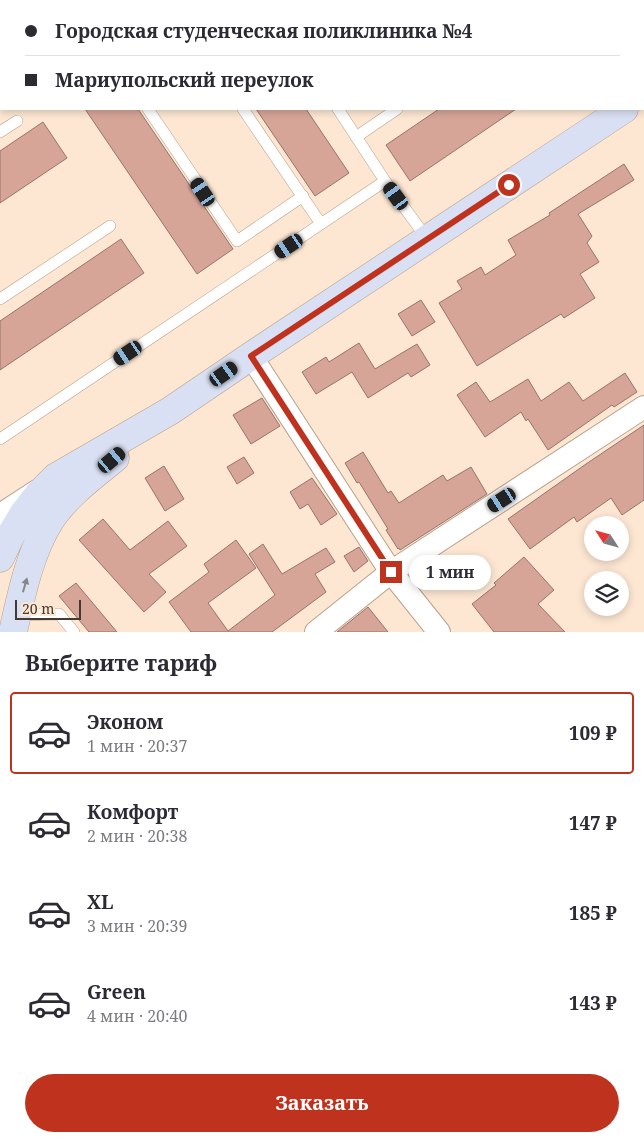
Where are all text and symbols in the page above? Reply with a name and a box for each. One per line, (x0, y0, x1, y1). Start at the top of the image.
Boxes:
text: Городская студенческая поликлиника №4 (55, 18, 473, 44)
text: Мариупольский переулок (55, 67, 314, 93)
route start (498, 174, 520, 196)
car (188, 175, 217, 209)
car (381, 179, 410, 213)
car (272, 231, 305, 261)
car (111, 338, 144, 368)
car (207, 359, 240, 389)
car (95, 445, 128, 475)
car (485, 486, 518, 514)
north arrow (584, 516, 629, 561)
map controls (584, 516, 629, 616)
callout: 1 мин (408, 554, 491, 590)
route end (380, 561, 402, 583)
text: 1 мин (426, 561, 474, 583)
button: layers (584, 571, 629, 616)
one-way arrow (22, 577, 30, 592)
scale bar (15, 597, 81, 620)
text: 20 m (22, 599, 55, 618)
text: Выберите тариф (25, 647, 217, 677)
text: Эконом (87, 709, 163, 735)
icon: car (27, 711, 72, 756)
text: 109 ₽ (569, 720, 617, 746)
text: 1 мин · 20:37 (87, 735, 188, 757)
text: Комфорт (87, 799, 178, 825)
icon: car (27, 801, 72, 846)
text: 147 ₽ (569, 810, 617, 836)
text: 2 мин · 20:38 (87, 825, 188, 847)
text: XL (87, 889, 113, 915)
icon: car (27, 891, 72, 936)
text: 185 ₽ (569, 900, 617, 926)
text: 3 мин · 20:39 (87, 915, 188, 937)
text: Green (87, 979, 146, 1005)
icon: car (27, 981, 72, 1026)
text: 143 ₽ (569, 990, 617, 1016)
text: 4 мин · 20:40 (87, 1005, 188, 1027)
button: Заказать (25, 1074, 619, 1132)

